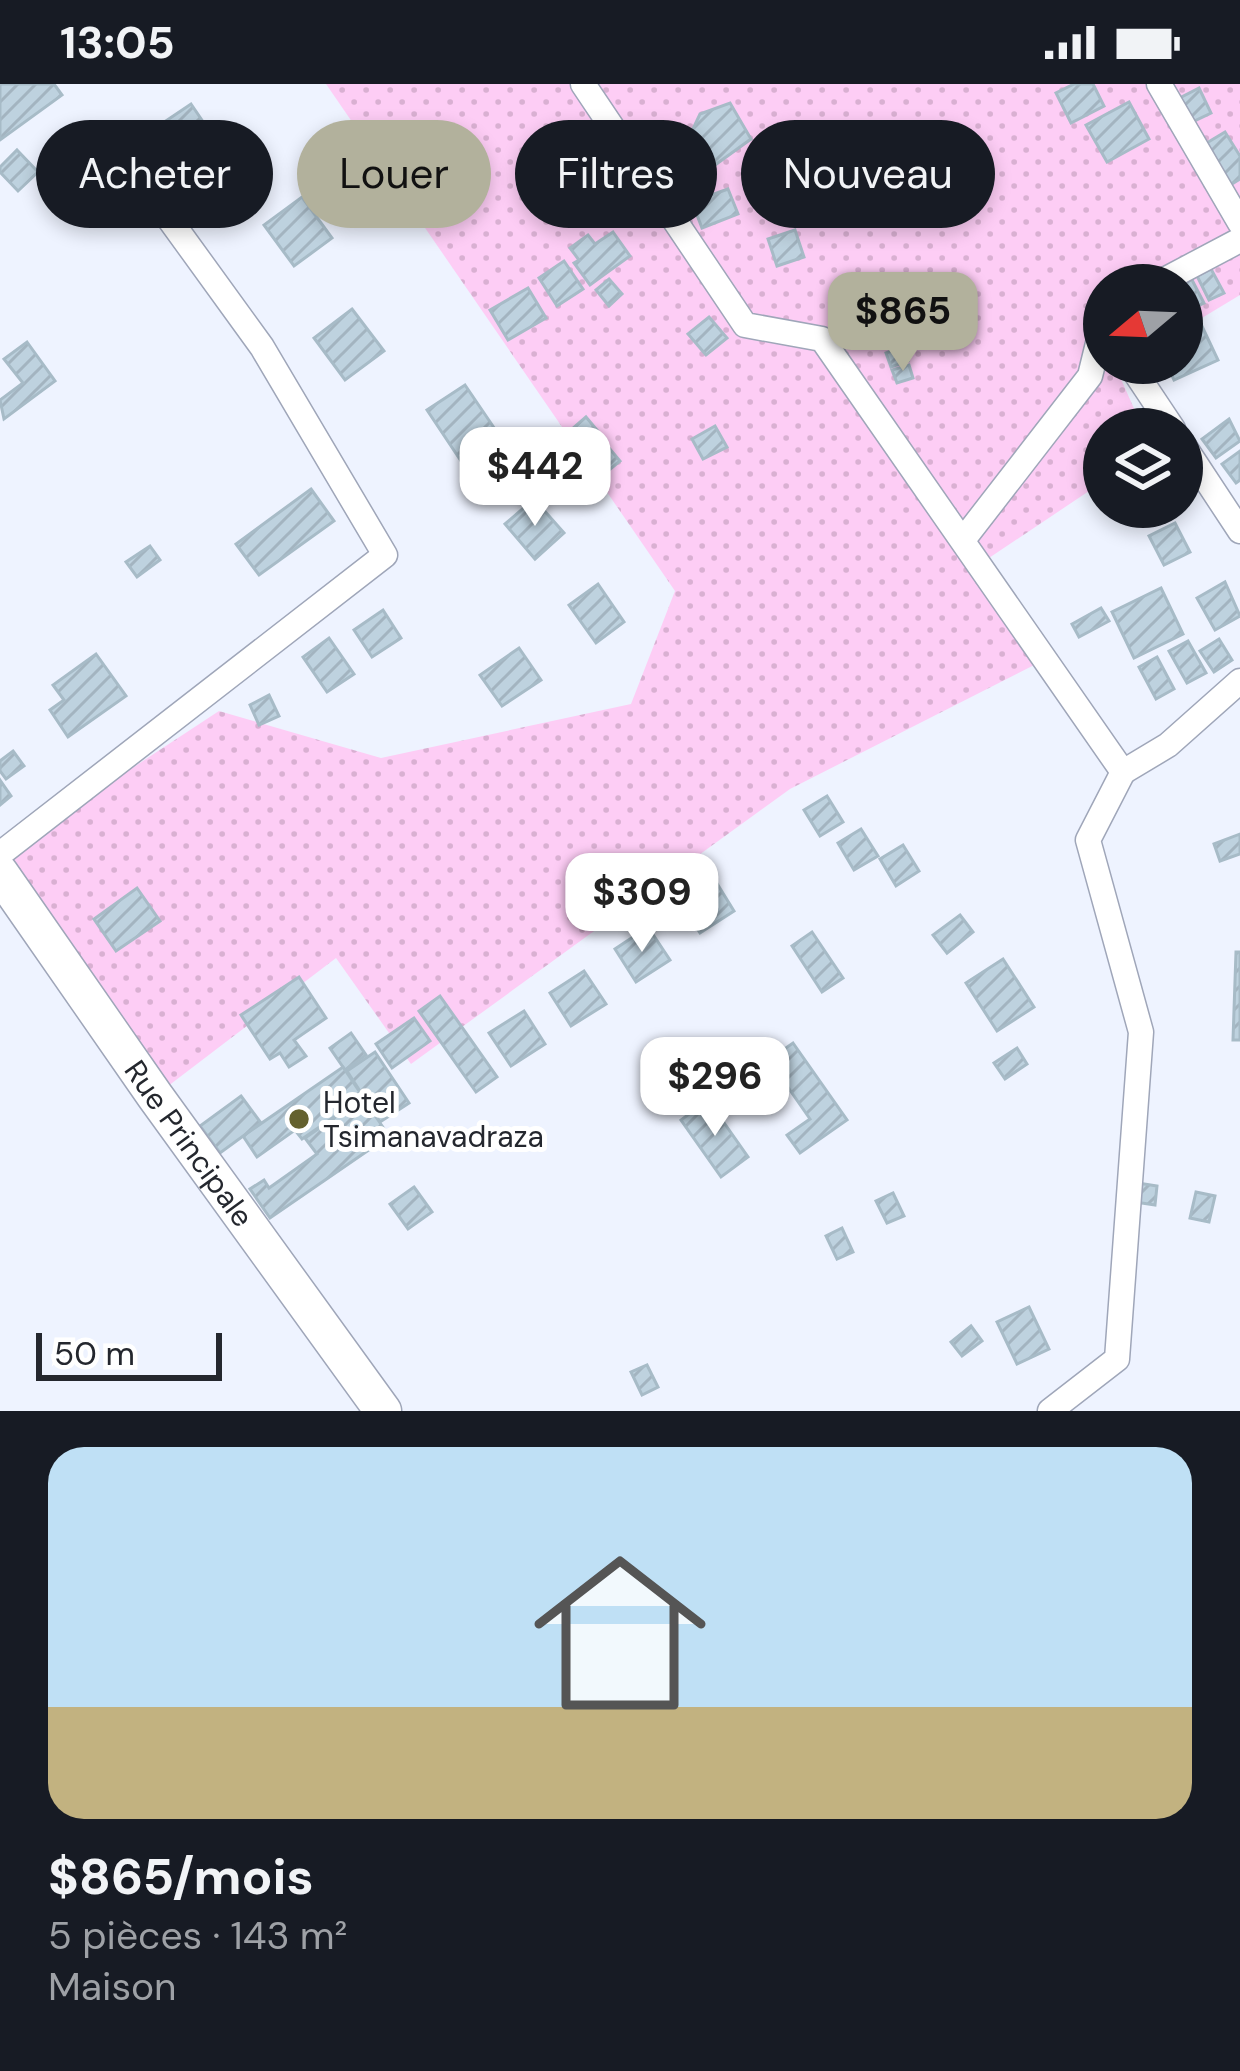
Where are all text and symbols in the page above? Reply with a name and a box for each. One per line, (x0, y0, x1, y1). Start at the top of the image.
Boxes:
text: 13:05 (60, 13, 175, 72)
chip: Acheter (36, 120, 273, 228)
chip: Louer (297, 120, 491, 228)
chip: Filtres (515, 120, 717, 228)
chip: Nouveau (741, 120, 995, 228)
north arrow (1083, 264, 1203, 384)
map controls (1083, 264, 1203, 528)
pin: $865 (832, 272, 974, 374)
text: $865 (855, 285, 951, 336)
button: layers (1083, 408, 1203, 528)
pin: $442 (464, 427, 606, 529)
text: $442 (487, 440, 583, 491)
pin: $309 (571, 853, 713, 955)
text: $309 (592, 866, 692, 917)
pin: $296 (644, 1037, 786, 1139)
text: $296 (667, 1050, 763, 1101)
street label: Rue Principale (116, 1052, 263, 1234)
place label: Hotel Tsimanavadraza (323, 1083, 544, 1156)
marker: Hotel Tsimanavadraza (286, 1106, 312, 1132)
scale bar (36, 1327, 222, 1380)
text: 50 m (54, 1332, 135, 1375)
icon: home (512, 1525, 728, 1741)
text: $865/mois (48, 1843, 314, 1910)
text: 5 pièces · 143 m² (48, 1910, 347, 1961)
text: Maison (48, 1961, 176, 2012)

